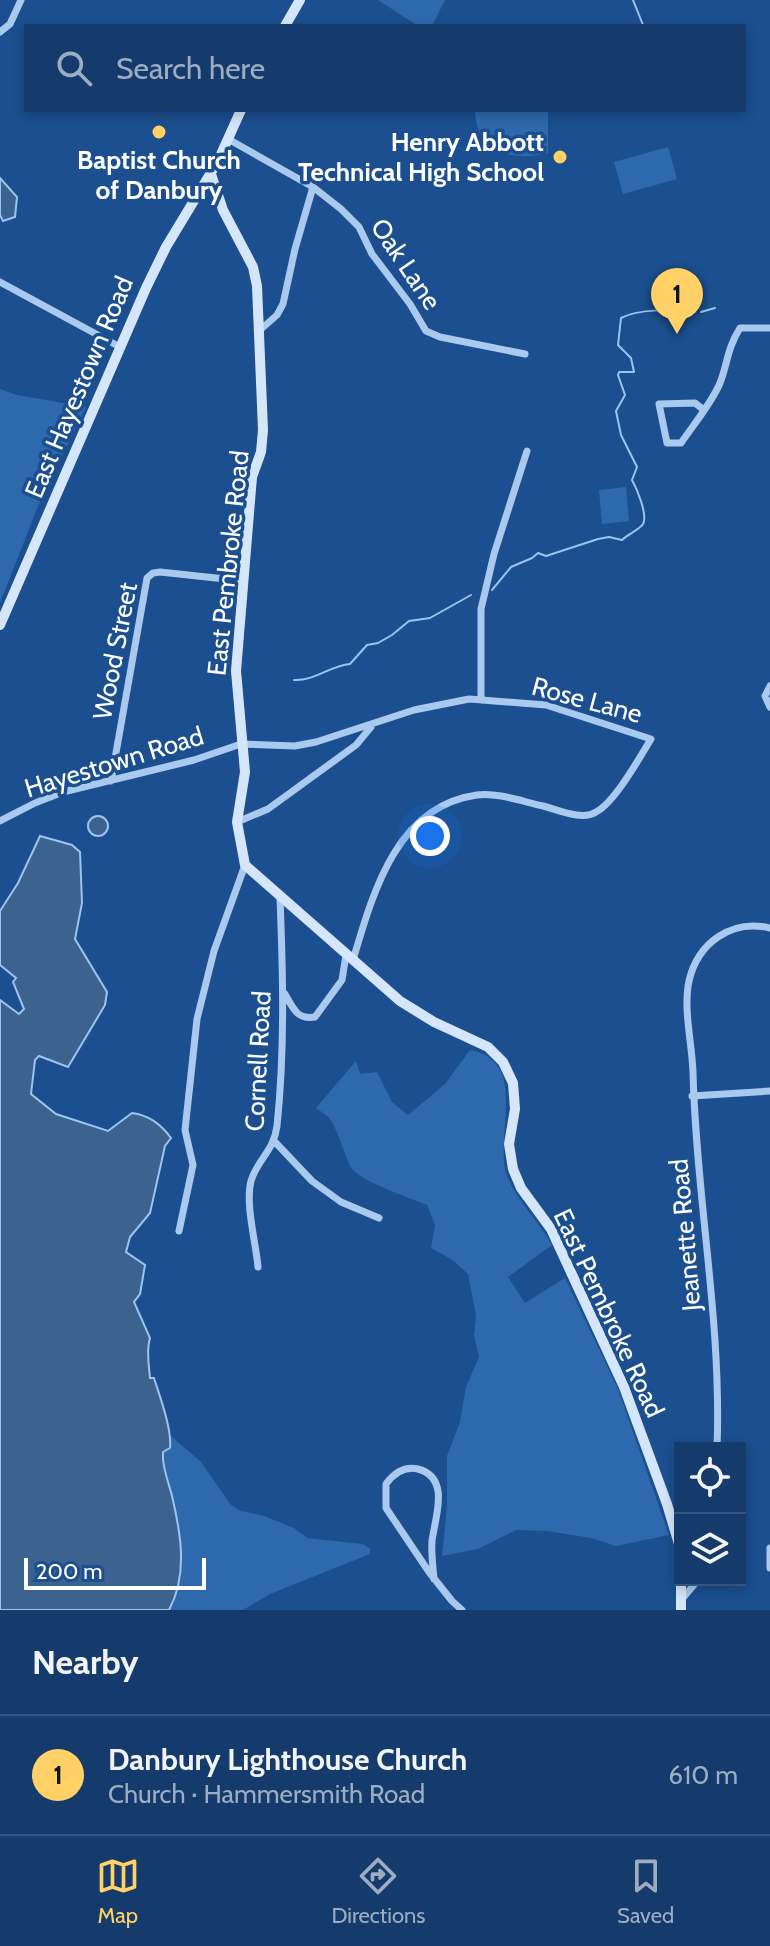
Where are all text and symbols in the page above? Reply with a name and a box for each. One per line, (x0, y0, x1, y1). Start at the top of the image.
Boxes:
search box (24, 24, 746, 112)
icon: search (52, 46, 96, 90)
text: Search here (116, 50, 265, 87)
marker: Baptist Church of Danbury (150, 123, 168, 141)
place label: Henry Abbott Technical High School (298, 126, 544, 188)
place label: Baptist Church of Danbury (77, 144, 241, 206)
marker: Henry Abbott Technical High School (551, 148, 569, 166)
street label: Oak Lane (364, 212, 448, 316)
pin: 1 (651, 268, 703, 334)
street label: East Hayestown Road (18, 271, 140, 503)
street label: East Pembroke Road (200, 449, 256, 677)
street label: Wood Street (86, 579, 144, 722)
street label: Rose Lane (528, 670, 646, 730)
street label: Hayestown Road (21, 720, 207, 804)
your location (410, 816, 450, 856)
street label: Cornell Road (238, 990, 278, 1132)
street label: Jeanette Road (662, 1157, 708, 1314)
street label: East Pembroke Road (547, 1204, 671, 1422)
map controls (674, 1442, 746, 1586)
button: locate (674, 1442, 746, 1514)
button: layers (674, 1514, 746, 1586)
scale bar (24, 1554, 206, 1590)
text: 200 m (36, 1558, 102, 1585)
text: Nearby (32, 1641, 139, 1683)
text: Danbury Lighthouse Church (108, 1741, 467, 1778)
text: 1 (53, 1759, 63, 1791)
text: 610 m (668, 1759, 738, 1791)
text: Church · Hammersmith Road (108, 1778, 425, 1810)
tab: Map (96, 1854, 140, 1929)
tab: Directions (331, 1854, 425, 1929)
tab: Saved (617, 1854, 674, 1929)

